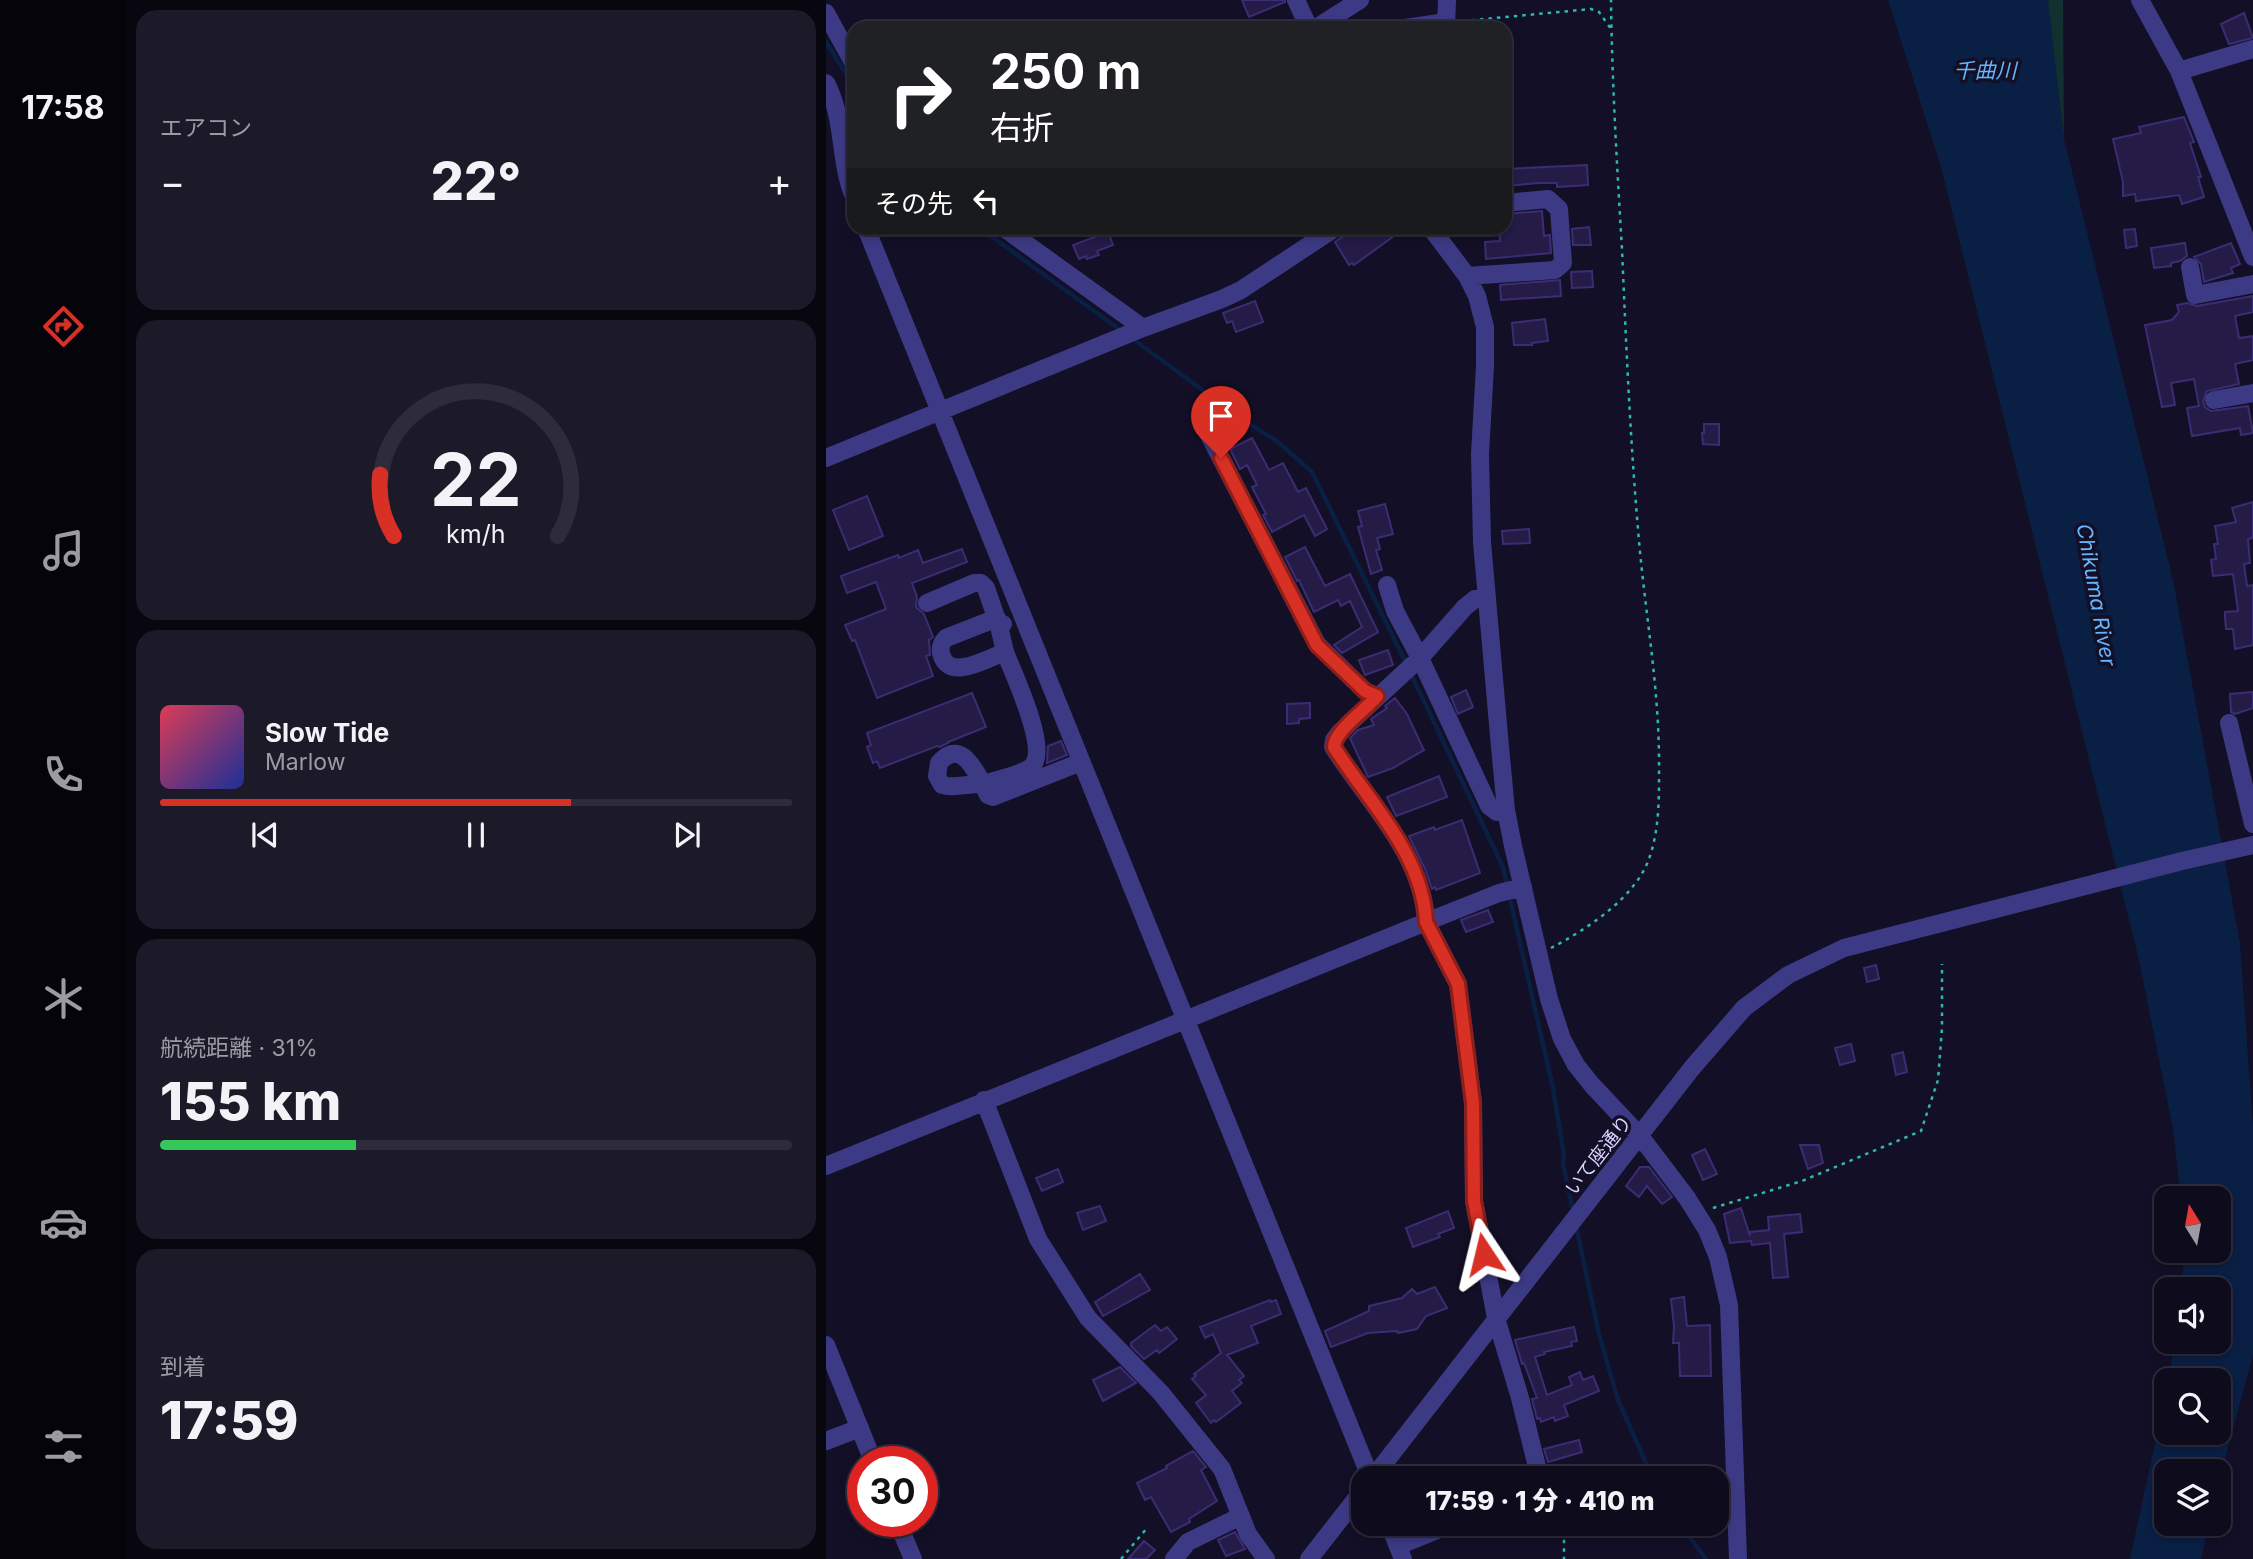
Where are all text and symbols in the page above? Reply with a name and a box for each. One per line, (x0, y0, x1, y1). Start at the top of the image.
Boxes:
text: 250 m (990, 42, 1142, 101)
icon: right (875, 49, 966, 140)
water label: 千曲川 (1954, 58, 2018, 83)
text: 17:58 (21, 88, 105, 127)
text: 右折 (990, 108, 1054, 147)
text: エアコン (160, 114, 252, 142)
text: 22° (431, 150, 521, 213)
text: − (160, 159, 185, 205)
text: + (767, 159, 792, 205)
icon: left (967, 182, 1005, 220)
text: その先 (875, 188, 953, 219)
icon: directions (39, 302, 88, 351)
pin (1191, 386, 1251, 458)
icon: arrive (1202, 397, 1240, 435)
text: 22 (430, 435, 522, 524)
text: km/h (446, 518, 506, 548)
water label: Chikuma River (2072, 522, 2121, 669)
icon: music (39, 526, 88, 575)
text: Slow Tide (265, 717, 389, 748)
text: Marlow (265, 748, 345, 776)
icon: phone (39, 750, 88, 799)
icon: previous (246, 816, 284, 854)
icon: pause (457, 816, 495, 854)
icon: next (668, 816, 706, 854)
icon: climate (39, 974, 88, 1023)
text: 航続距離 · 31% (160, 1034, 318, 1062)
text: 155 km (160, 1070, 341, 1133)
street label: いて座通り (1560, 1111, 1637, 1200)
north arrow (2154, 1186, 2231, 1264)
map controls (2154, 1186, 2231, 1536)
icon: car (39, 1198, 88, 1247)
position arrow (1447, 1217, 1521, 1291)
button: sound (2154, 1277, 2231, 1354)
text: 到着 (160, 1353, 206, 1381)
button: search (2154, 1368, 2231, 1445)
text: 17:59 (160, 1389, 298, 1452)
icon: filters (39, 1422, 88, 1471)
speed limit sign: 30 (847, 1446, 938, 1537)
button: layers (2154, 1459, 2231, 1536)
text: 17:59 · 1 分 · 410 m (1425, 1485, 1655, 1516)

